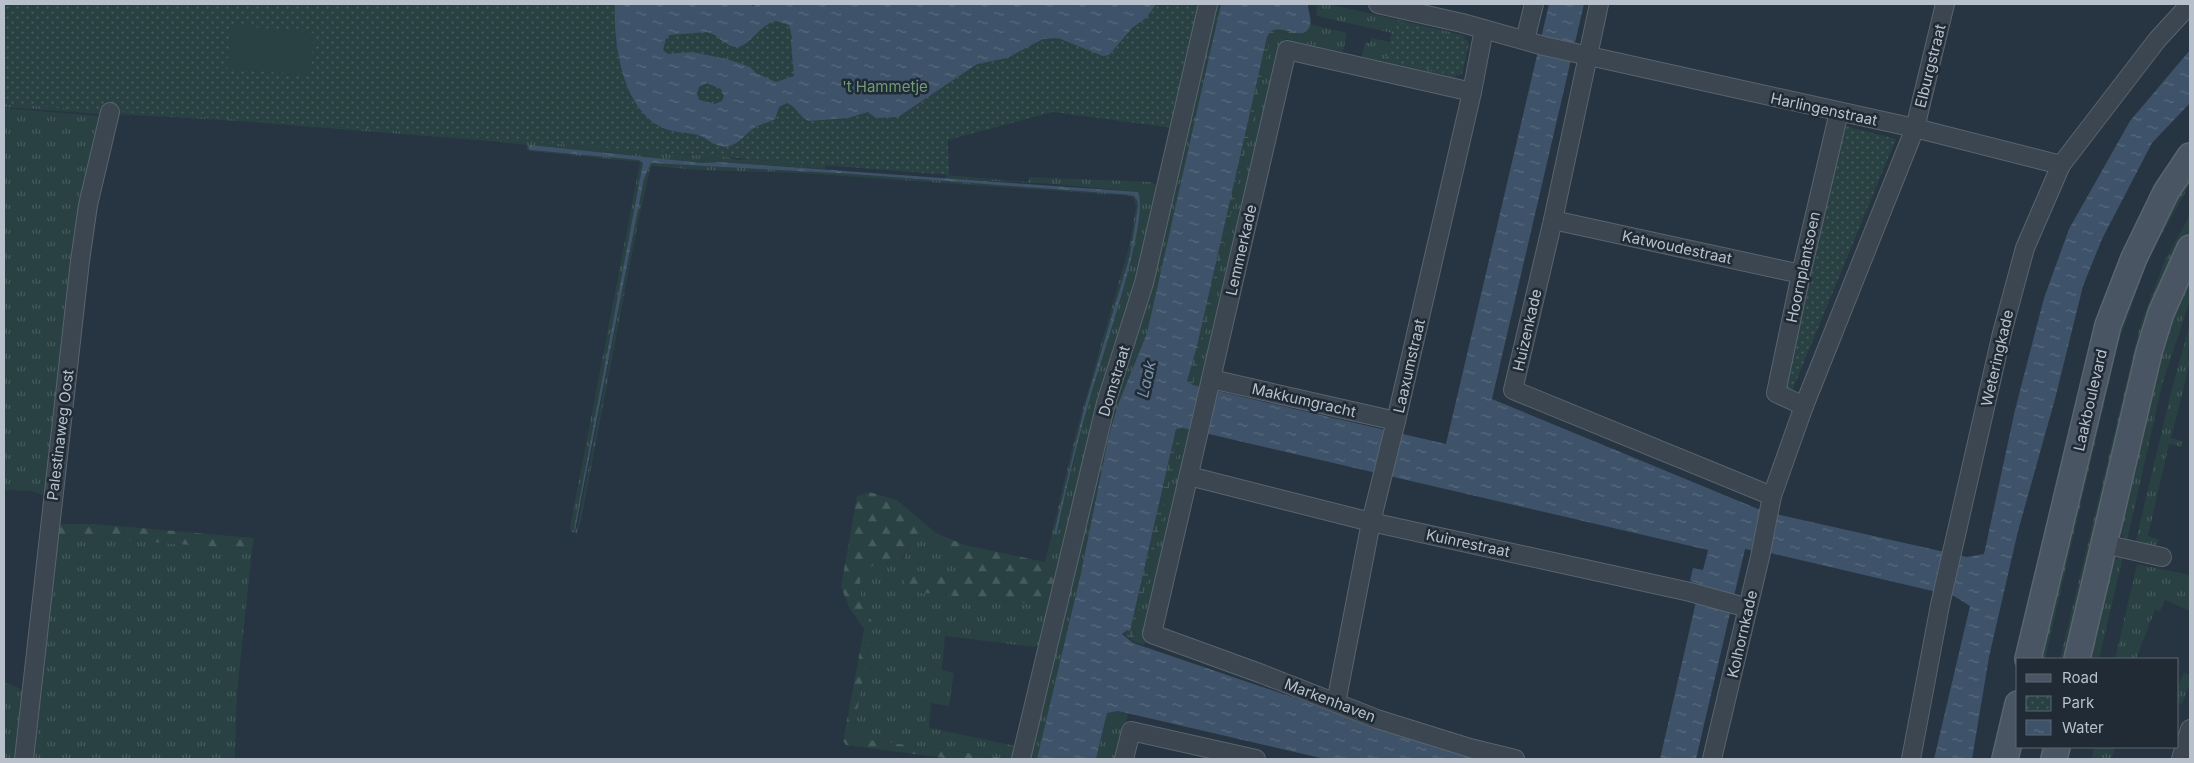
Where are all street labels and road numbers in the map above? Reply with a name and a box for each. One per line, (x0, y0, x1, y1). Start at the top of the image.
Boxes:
street label: Elburgstraat (1910, 22, 1950, 110)
street label: Harlingenstraat (1769, 88, 1879, 130)
street label: Lemmerkade (1221, 203, 1261, 297)
street label: Hoornplantsoen (1782, 210, 1824, 324)
street label: Katwoudestraat (1620, 226, 1734, 268)
street label: Huizenkade (1508, 287, 1546, 373)
street label: Weteringkade (1977, 308, 2017, 408)
street label: Laaxumstraat (1389, 317, 1429, 415)
street label: Domstraat (1094, 343, 1134, 419)
street label: Laakboulevard (2069, 347, 2111, 453)
street label: Palestinaweg Oost (43, 368, 77, 501)
street label: Makkumgracht (1250, 379, 1358, 421)
street label: Kuinrestraat (1424, 525, 1512, 561)
street label: Kolhornkade (1723, 588, 1761, 680)
street label: Markenhaven (1282, 674, 1378, 726)

